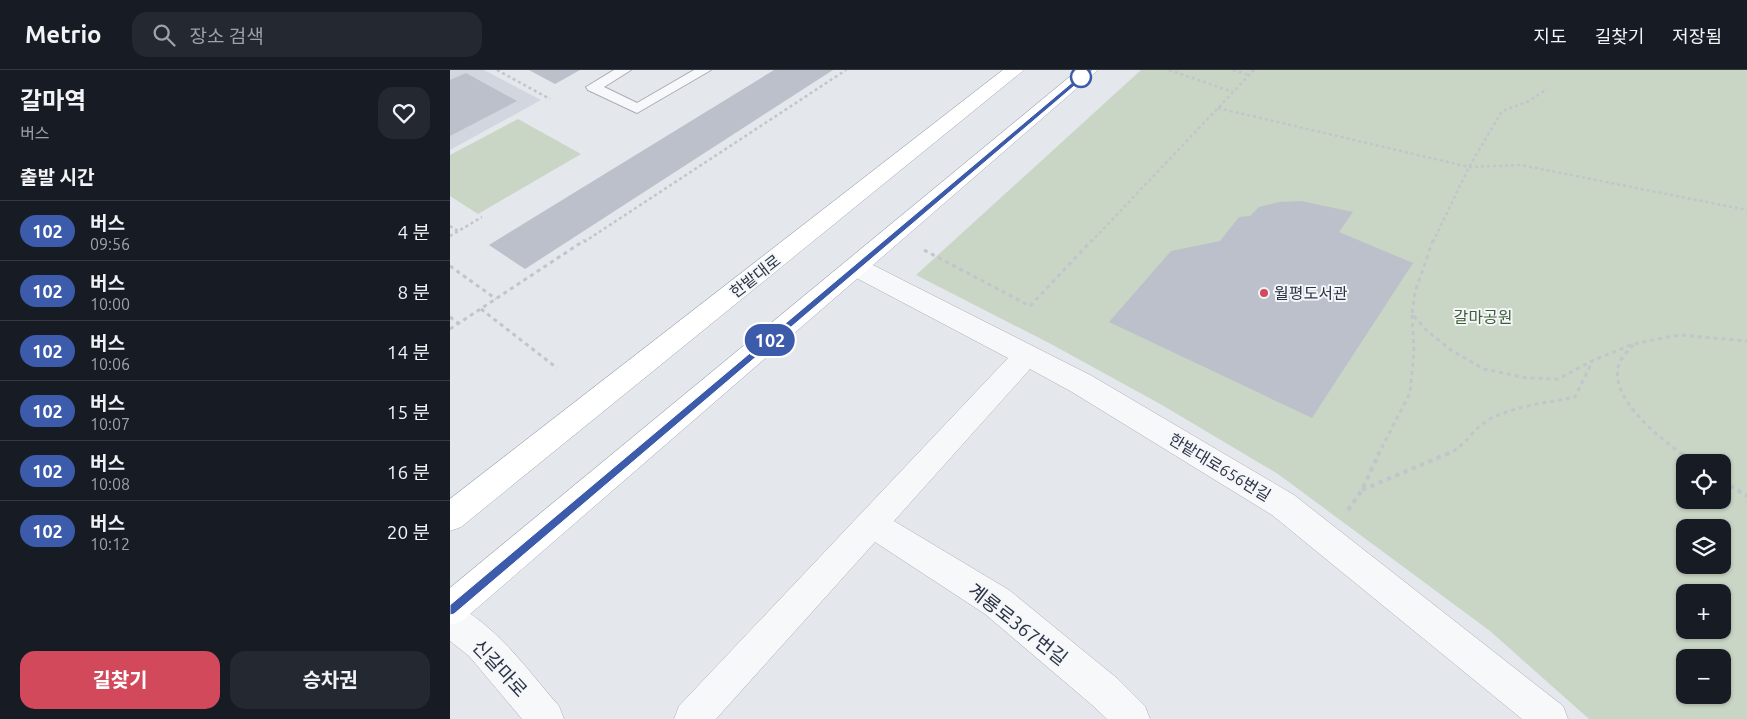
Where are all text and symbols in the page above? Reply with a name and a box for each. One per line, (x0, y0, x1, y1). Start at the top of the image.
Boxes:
search box (132, 12, 482, 57)
text: Metrio (25, 21, 102, 48)
icon: search (150, 21, 178, 49)
text: 장소 검색 (190, 25, 264, 47)
text: 지도 (1534, 26, 1567, 46)
text: 길찾기 (1595, 26, 1644, 46)
text: 저장됨 (1672, 26, 1722, 46)
unlabelled marker (1070, 66, 1092, 88)
text: 갈마역 (20, 87, 86, 114)
button: heart (378, 87, 430, 139)
text: 버스 (20, 124, 49, 142)
text: 출발 시간 (20, 166, 94, 188)
text: 버스 (90, 212, 125, 234)
text: 102 (32, 221, 63, 241)
text: 4 분 (397, 221, 430, 243)
text: 09:56 (90, 235, 130, 253)
street label: 한밭대로 (726, 251, 784, 301)
text: 버스 (90, 272, 125, 294)
text: 102 (32, 281, 63, 301)
text: 8 분 (397, 281, 430, 303)
place label: 월평도서관 (1274, 284, 1348, 302)
marker: 월평도서관 (1258, 287, 1270, 299)
text: 10:00 (90, 295, 130, 313)
park label: 갈마공원 (1454, 308, 1512, 326)
line badge: 102 (741, 324, 799, 356)
text: 102 (755, 330, 785, 350)
text: 버스 (90, 332, 125, 354)
text: 102 (32, 341, 63, 361)
text: 14 분 (387, 341, 430, 363)
text: 10:06 (90, 355, 130, 373)
text: 버스 (90, 392, 125, 414)
text: 102 (32, 401, 63, 421)
text: 15 분 (387, 401, 430, 423)
text: 10:07 (90, 415, 130, 433)
street label: 한밭대로656번길 (1166, 430, 1274, 504)
text: 버스 (90, 452, 125, 474)
map controls (1676, 454, 1731, 704)
button: locate (1676, 454, 1731, 509)
text: 102 (32, 461, 63, 481)
text: 16 분 (387, 461, 430, 483)
text: 10:08 (90, 475, 130, 493)
text: 버스 (90, 512, 125, 534)
button: layers (1676, 519, 1731, 574)
text: 102 (32, 521, 63, 541)
text: 20 분 (387, 521, 430, 543)
text: 10:12 (90, 535, 130, 553)
street label: 계룡로367번길 (964, 579, 1072, 669)
button: + (1676, 584, 1731, 639)
street label: 신갈마로 (468, 635, 532, 701)
button: − (1676, 649, 1731, 704)
button: 길찾기 (20, 651, 220, 709)
button: 승차권 (230, 651, 430, 709)

